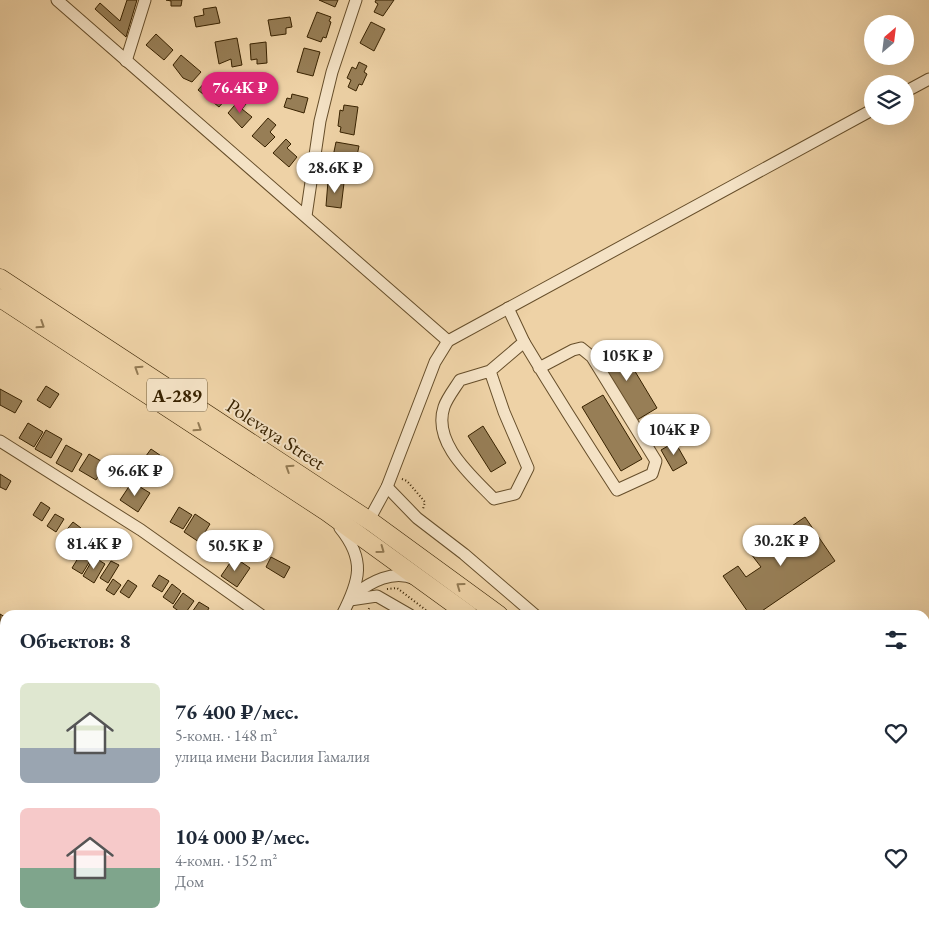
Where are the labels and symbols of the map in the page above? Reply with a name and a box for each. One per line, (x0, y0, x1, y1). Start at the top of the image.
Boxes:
north arrow (864, 15, 914, 65)
pin: 76.4K ₽ (194, 72, 286, 114)
pin: 28.6K ₽ (289, 152, 381, 194)
one-way arrow (35, 319, 44, 328)
pin: 105K ₽ (586, 340, 668, 382)
one-way arrow (134, 366, 144, 375)
road number: А-289 (147, 378, 207, 412)
street label: Polevaya Street (222, 392, 331, 476)
pin: 104K ₽ (633, 414, 715, 456)
one-way arrow (193, 422, 202, 431)
pin: 96.6K ₽ (89, 454, 181, 497)
one-way arrow (285, 464, 294, 474)
pin: 30.2K ₽ (735, 524, 827, 567)
pin: 81.4K ₽ (48, 528, 140, 570)
pin: 50.5K ₽ (189, 530, 281, 572)
one-way arrow (375, 544, 385, 553)
one-way arrow (456, 583, 465, 592)

